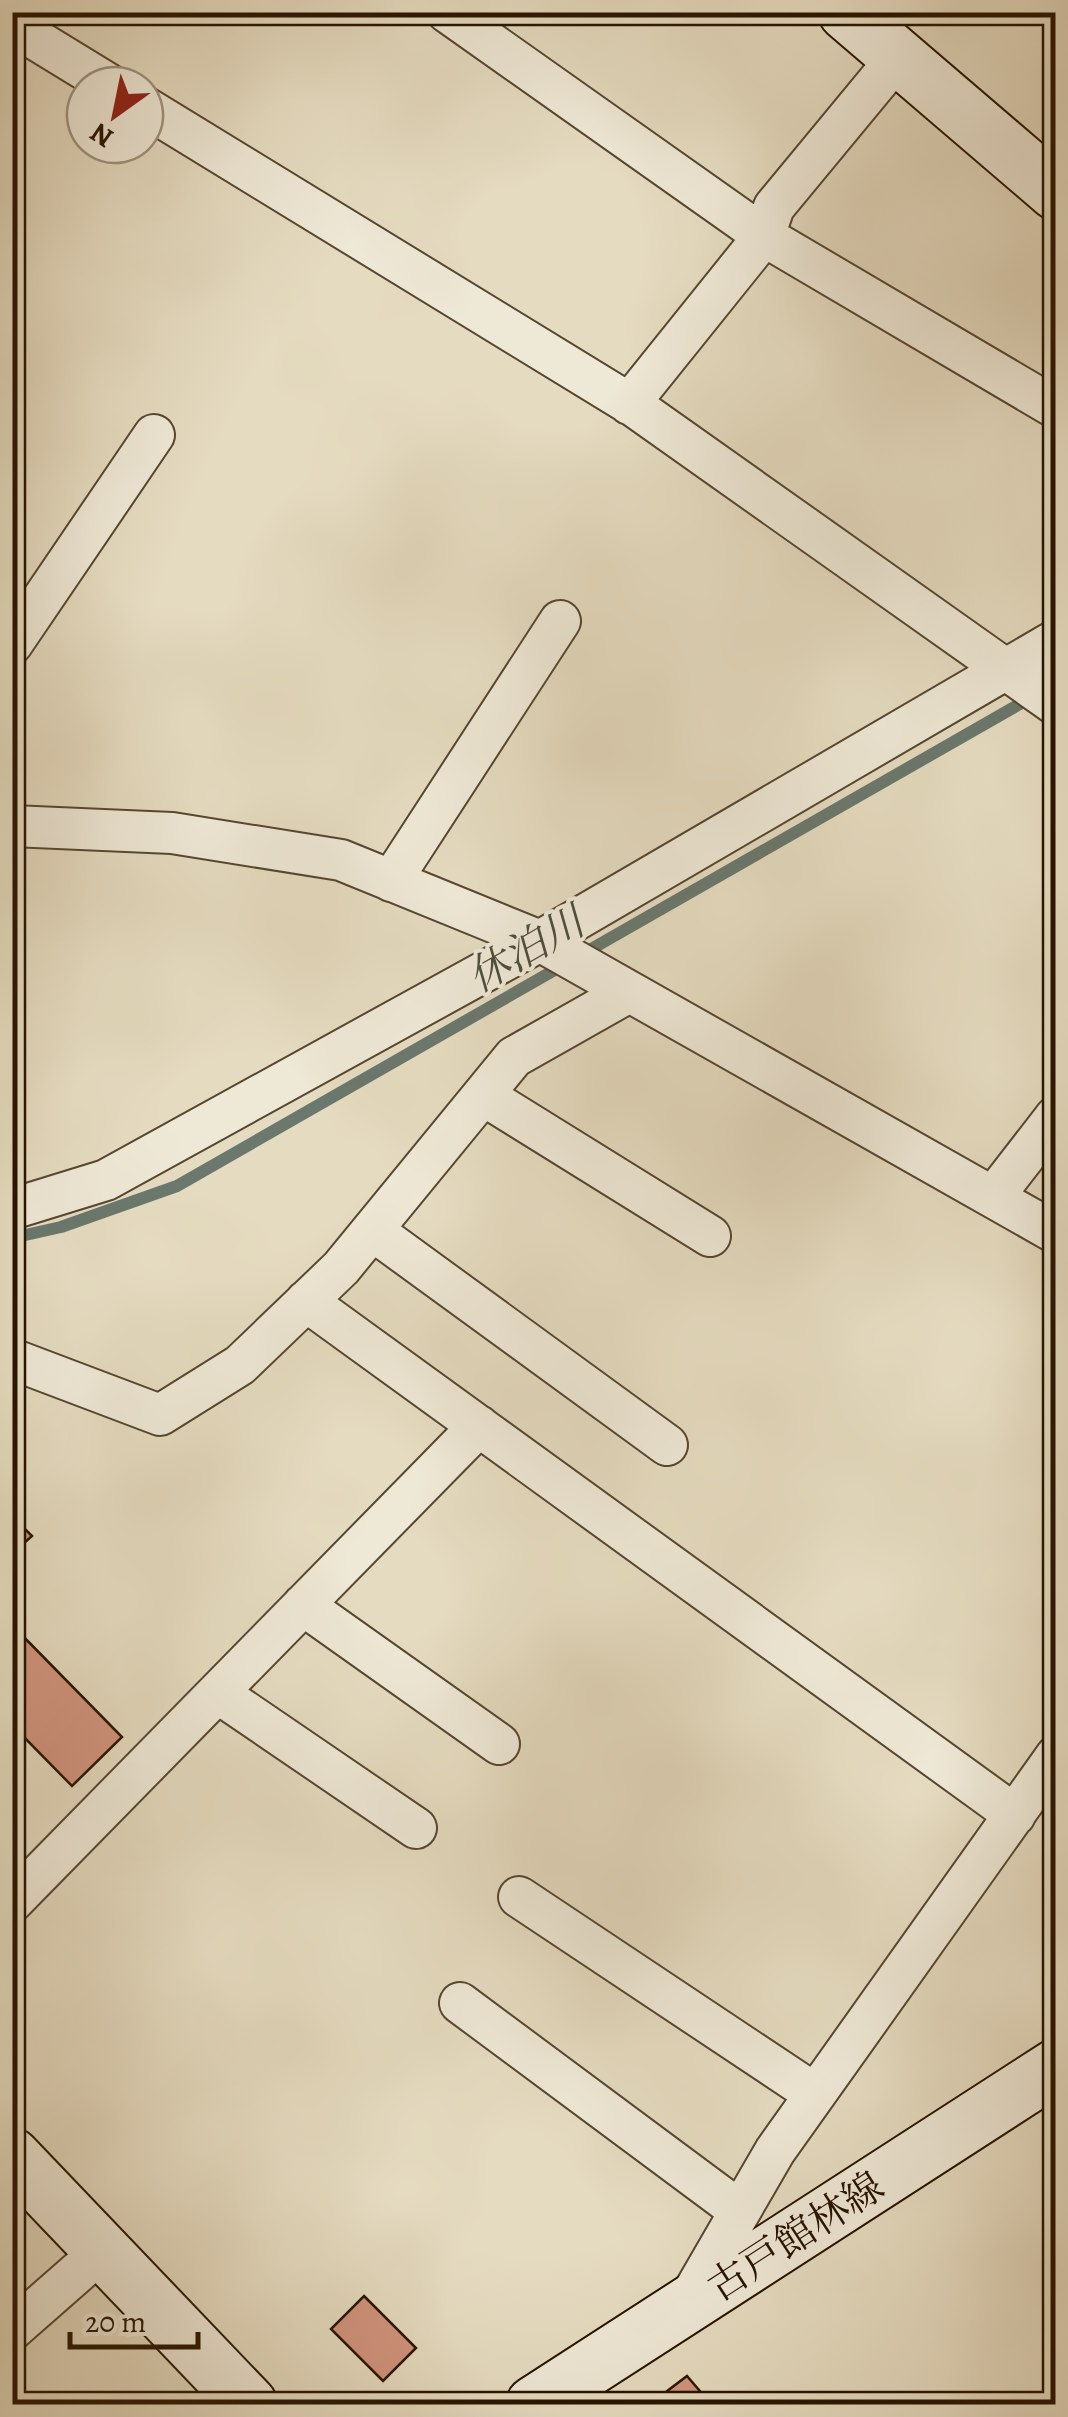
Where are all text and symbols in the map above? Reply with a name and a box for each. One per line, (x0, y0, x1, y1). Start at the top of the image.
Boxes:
north arrow (65, 65, 165, 165)
text: N (83, 114, 121, 157)
water label: 休泊川 (456, 891, 598, 1006)
street label: 古戸館林線 (696, 2159, 894, 2314)
scale bar (70, 2287, 198, 2349)
text: 20 m (85, 2302, 146, 2342)

